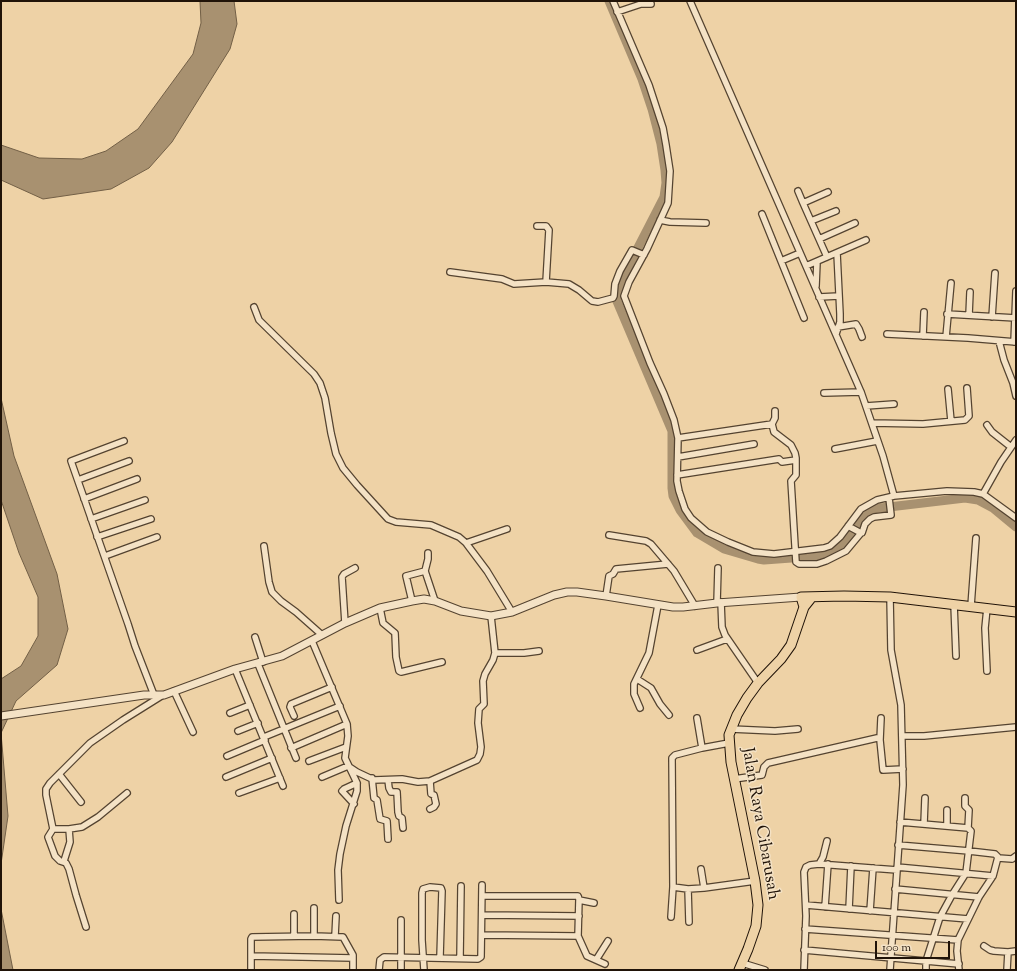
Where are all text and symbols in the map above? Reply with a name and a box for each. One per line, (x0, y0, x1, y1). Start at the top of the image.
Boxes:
street label: Jalan Raya Cibarusah (736, 746, 782, 902)
scale bar (877, 933, 952, 959)
text: 100 m (882, 939, 911, 957)

